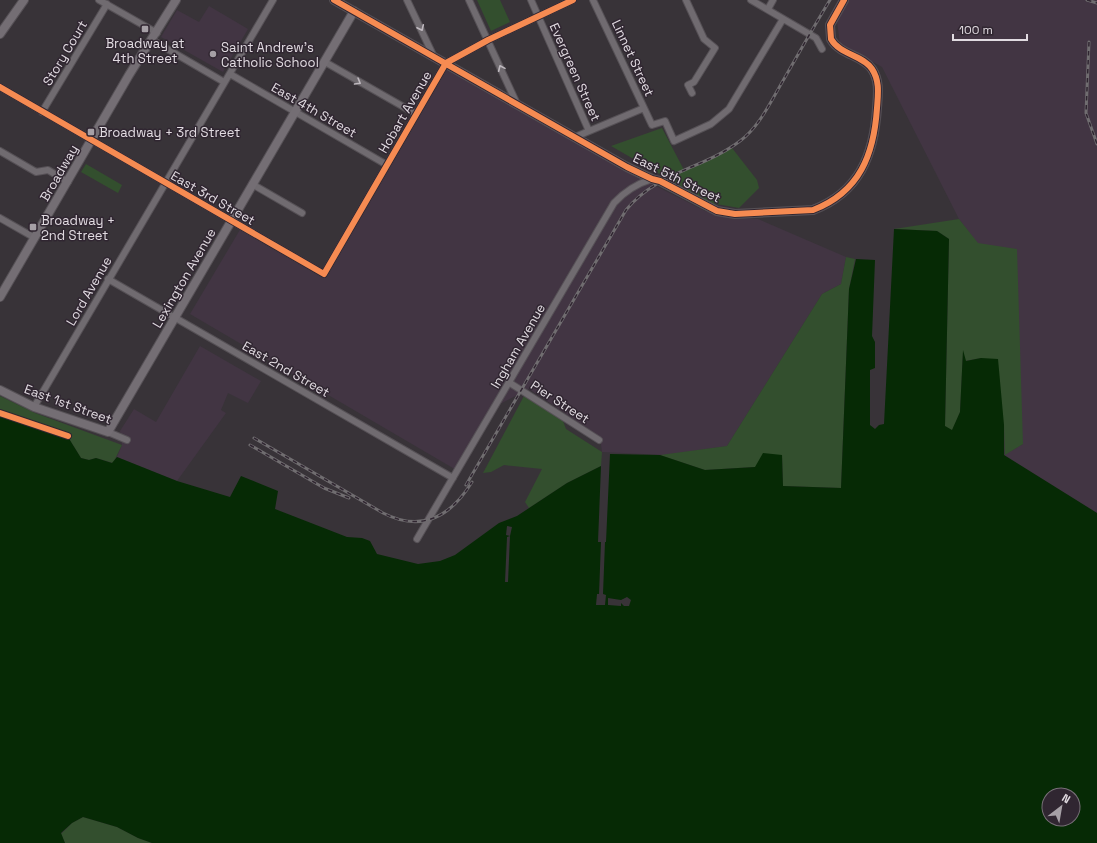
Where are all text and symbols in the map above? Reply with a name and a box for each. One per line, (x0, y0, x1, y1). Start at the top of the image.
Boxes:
scale bar (953, 16, 1027, 42)
street label: Story Court (39, 17, 91, 89)
street label: Linnet Street (608, 17, 658, 99)
street label: Evergreen Street (546, 20, 604, 124)
text: 100 m (959, 22, 993, 38)
marker: Broadway at 4th Street (140, 24, 150, 34)
one-way arrow (416, 24, 424, 32)
place label: Broadway at 4th Street (106, 35, 184, 67)
place label: Saint Andrew's Catholic School (221, 39, 319, 71)
marker: Saint Andrew's Catholic School (208, 49, 218, 59)
one-way arrow (497, 65, 505, 72)
street label: Hobart Avenue (375, 68, 435, 156)
one-way arrow (354, 77, 362, 84)
street label: East 4th Street (268, 79, 360, 141)
place label: Broadway + 3rd Street (99, 124, 240, 141)
marker: Broadway + 3rd Street (86, 127, 96, 137)
street label: Broadway (36, 142, 82, 204)
street label: East 5th Street (630, 149, 724, 207)
street label: East 3rd Street (168, 167, 258, 229)
place label: Broadway + 2nd Street (41, 212, 115, 244)
marker: Broadway + 2nd Street (28, 222, 38, 232)
street label: Lexington Avenue (149, 225, 219, 331)
street label: Lord Avenue (62, 253, 116, 329)
street label: Ingham Avenue (487, 301, 549, 391)
street label: East 2nd Street (239, 337, 333, 401)
street label: Pier Street (527, 377, 593, 427)
street label: East 1st Street (22, 380, 114, 428)
north arrow (1041, 787, 1081, 827)
text: N (1059, 791, 1073, 806)

